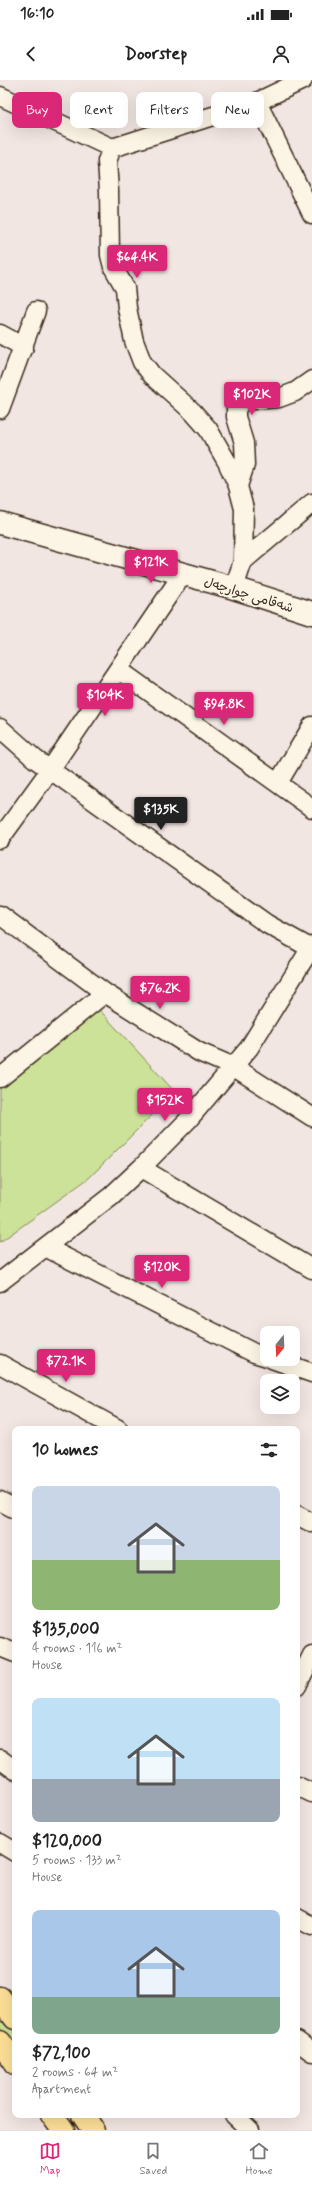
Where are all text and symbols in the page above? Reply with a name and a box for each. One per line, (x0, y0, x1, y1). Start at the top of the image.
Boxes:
text: 16:10 (20, 4, 54, 24)
text: Doorstep (125, 42, 187, 66)
icon: back (20, 43, 42, 65)
icon: person (270, 43, 292, 65)
chip: Buy (12, 92, 62, 128)
chip: Rent (70, 92, 128, 128)
chip: Filters (136, 92, 203, 128)
chip: New (211, 92, 264, 128)
pin: $64.4K (104, 245, 170, 279)
text: $64.4K (116, 249, 158, 266)
pin: $102K (224, 382, 280, 416)
text: $102K (233, 386, 271, 403)
pin: $121K (123, 550, 179, 584)
text: $121K (134, 554, 168, 571)
street label: شەقامی چوارچەل (202, 574, 295, 617)
pin: $104K (77, 683, 133, 717)
text: $104K (86, 687, 124, 704)
pin: $94.8K (191, 692, 257, 726)
text: $94.8K (203, 696, 245, 713)
pin: $135K (133, 797, 189, 831)
text: $135K (143, 801, 179, 818)
pin: $76.2K (127, 976, 193, 1010)
text: $76.2K (140, 980, 180, 997)
pin: $152K (137, 1088, 193, 1122)
text: $152K (146, 1092, 184, 1109)
pin: $120K (134, 1255, 190, 1289)
text: $120K (143, 1259, 181, 1276)
north arrow (260, 1326, 300, 1366)
map controls (260, 1326, 300, 1414)
pin: $72.1K (33, 1349, 99, 1383)
text: $72.1K (46, 1353, 86, 1370)
button: layers (260, 1374, 300, 1414)
text: 10 homes (32, 1439, 98, 1461)
icon: filters (258, 1439, 280, 1461)
icon: home (120, 1512, 192, 1584)
text: $135,000 (32, 1618, 99, 1640)
text: 4 rooms · 116 m² (32, 1640, 122, 1657)
text: House (32, 1657, 63, 1674)
icon: home (120, 1724, 192, 1796)
text: $120,000 (32, 1830, 102, 1852)
text: 5 rooms · 133 m² (32, 1852, 122, 1869)
text: House (32, 1869, 63, 1886)
icon: home (120, 1936, 192, 2008)
text: $72,100 (32, 2042, 91, 2064)
text: 2 rooms · 64 m² (32, 2064, 118, 2081)
text: Apartment (32, 2081, 91, 2098)
tab: Map (39, 2140, 61, 2178)
tab: Saved (139, 2140, 167, 2178)
tab: Home (246, 2140, 273, 2178)

